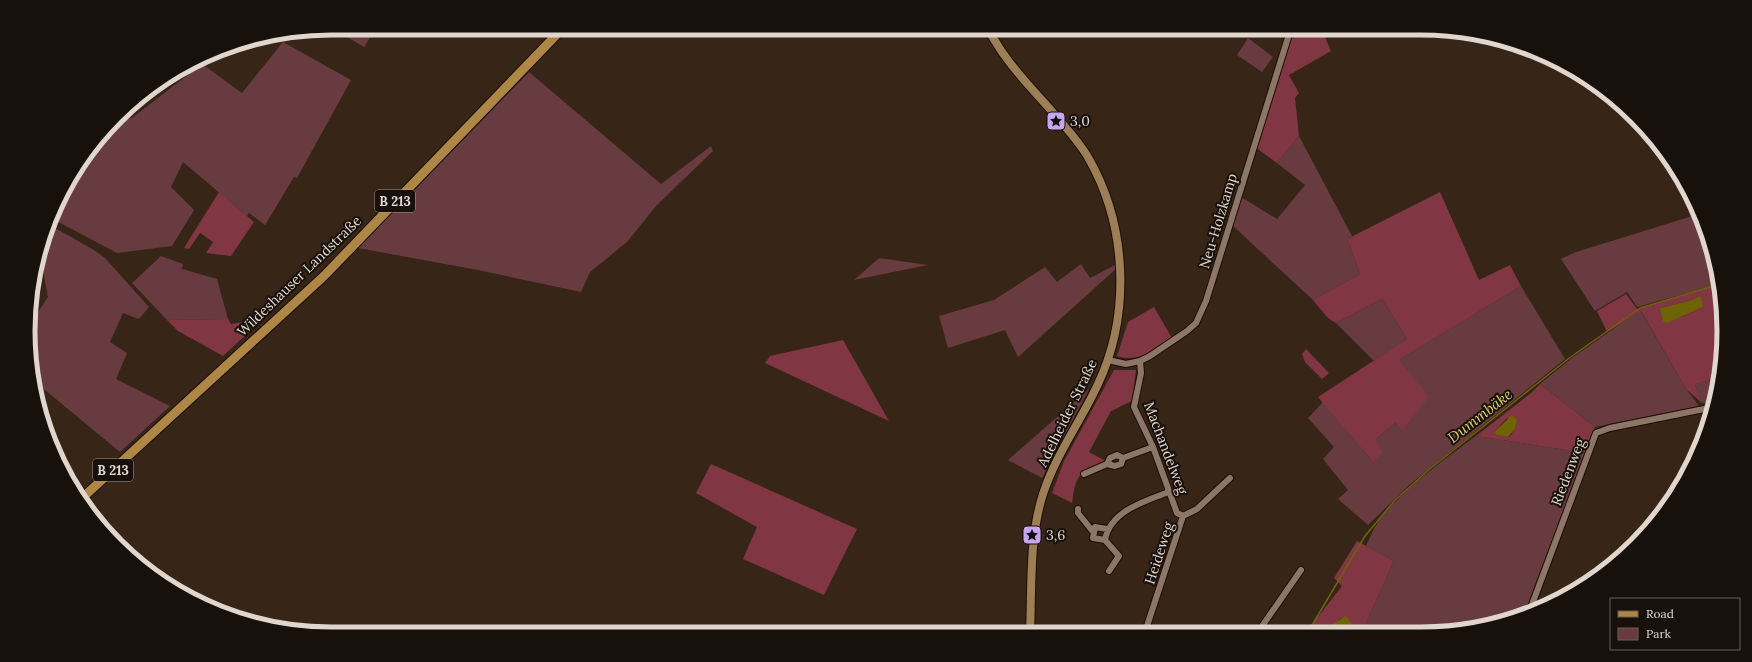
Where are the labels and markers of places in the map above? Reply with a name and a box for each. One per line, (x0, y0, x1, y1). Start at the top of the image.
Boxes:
place icon: 3,0 (1045, 110, 1067, 132)
place label: 3,0 (1070, 112, 1090, 130)
place icon: 3,6 (1021, 524, 1043, 546)
place label: 3,6 (1046, 526, 1065, 544)

